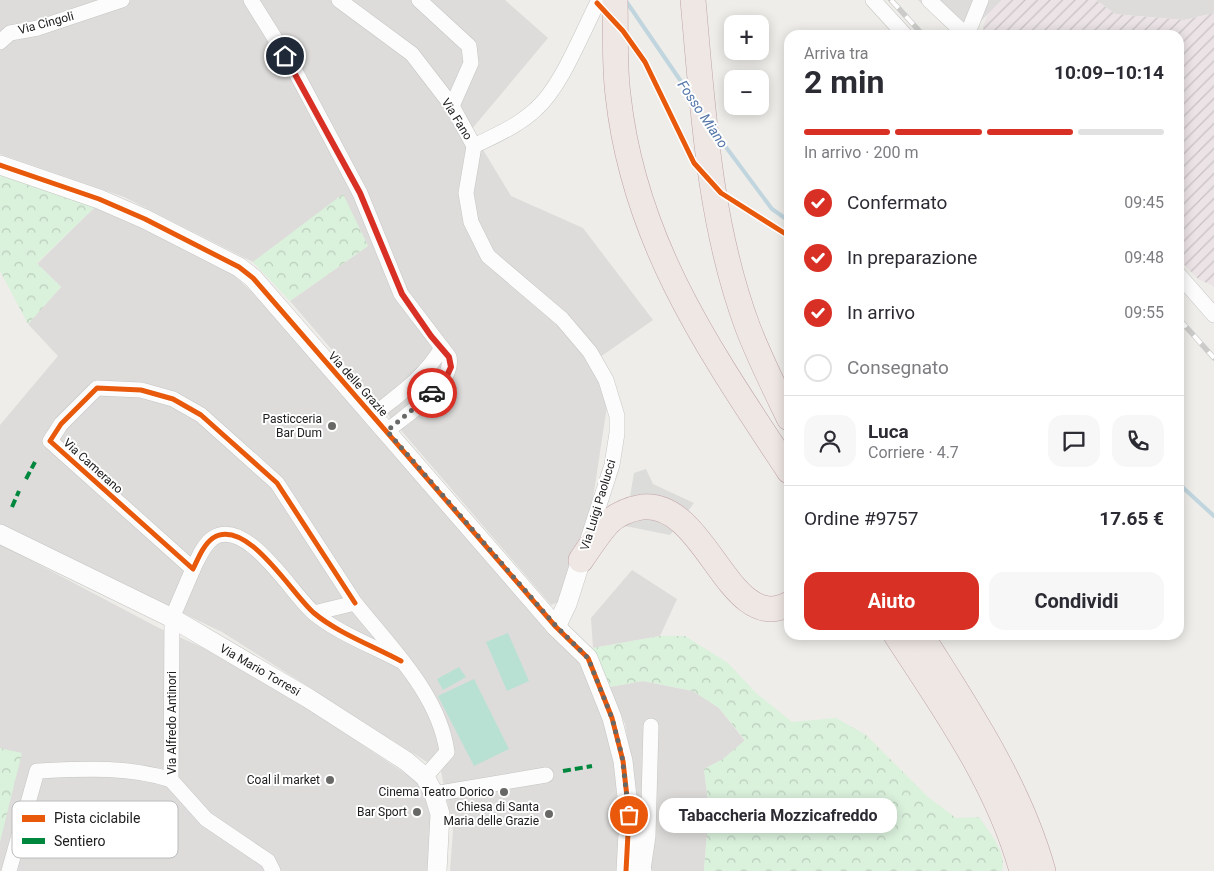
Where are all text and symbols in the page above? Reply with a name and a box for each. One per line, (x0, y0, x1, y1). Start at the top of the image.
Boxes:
street label: Via Cingoli (17, 9, 75, 37)
map controls (724, 15, 769, 115)
button: + (724, 15, 769, 60)
pin (264, 35, 306, 77)
icon: home (271, 42, 299, 70)
text: Arriva tra (804, 44, 869, 63)
text: 10:09–10:14 (1054, 61, 1164, 84)
text: 2 min (804, 63, 884, 101)
button: − (724, 70, 769, 115)
water label: Fosso Miano (675, 77, 732, 151)
street label: Via Fano (439, 96, 475, 143)
text: In arrivo · 200 m (804, 143, 918, 162)
icon: check (804, 189, 832, 217)
text: Confermato (847, 191, 947, 214)
text: 09:45 (1124, 193, 1164, 212)
icon: check (804, 244, 832, 272)
text: In preparazione (847, 246, 977, 269)
text: 09:48 (1124, 248, 1164, 267)
icon: check (804, 299, 832, 327)
text: In arrivo (847, 301, 915, 324)
text: 09:55 (1124, 303, 1164, 322)
street label: Via delle Grazie (325, 349, 391, 419)
text: Consegnato (847, 356, 949, 379)
courier (407, 368, 457, 418)
icon: car (418, 379, 446, 407)
place label: Pasticceria Bar Dum (262, 412, 322, 440)
button: person (804, 415, 856, 467)
button: chat (1048, 415, 1100, 467)
button: phone (1112, 415, 1164, 467)
marker: Pasticceria Bar Dum (326, 420, 338, 432)
text: Luca (868, 420, 909, 443)
street label: Via Camerano (60, 436, 126, 496)
text: Corriere · 4.7 (868, 443, 959, 462)
street label: Via Luigi Paolucci (578, 458, 619, 552)
text: Ordine #9757 (804, 507, 918, 530)
text: 17.65 € (1099, 507, 1164, 530)
button: Aiuto (804, 572, 979, 630)
button: Condividi (989, 572, 1164, 630)
street label: Via Mario Torresi (217, 641, 303, 699)
street label: Via Alfredo Antinori (165, 671, 179, 775)
place label: Coal il market (247, 773, 320, 787)
marker: Coal il market (324, 774, 336, 786)
place label: Cinema Teatro Dorico (378, 785, 494, 799)
marker: Cinema Teatro Dorico (498, 786, 510, 798)
pin (608, 794, 650, 836)
callout: Tabaccheria Mozzicafreddo (659, 798, 896, 832)
place label: Chiesa di Santa Maria delle Grazie (443, 800, 539, 828)
legend (12, 801, 178, 858)
icon: bag (615, 801, 643, 829)
place label: Bar Sport (357, 805, 407, 819)
marker: Bar Sport (411, 806, 423, 818)
text: Tabaccheria Mozzicafreddo (678, 806, 878, 825)
marker: Chiesa di Santa Maria delle Grazie (543, 808, 555, 820)
text: Pista ciclabile (54, 810, 140, 826)
text: Sentiero (54, 833, 105, 849)

